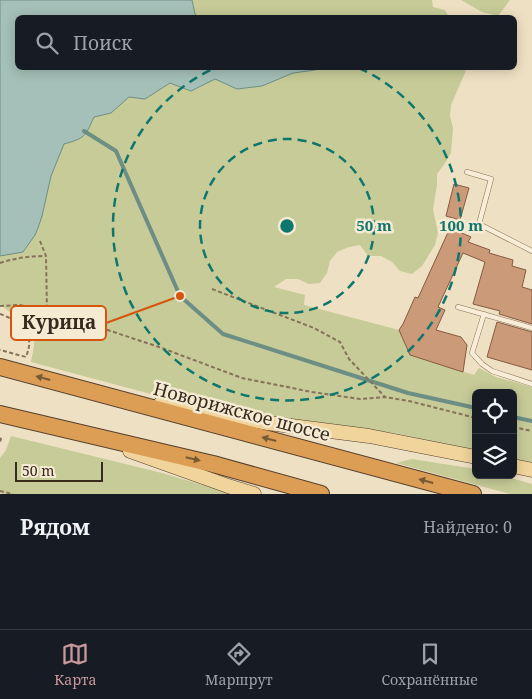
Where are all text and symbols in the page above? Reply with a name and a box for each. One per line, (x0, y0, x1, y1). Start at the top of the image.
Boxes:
search box (15, 15, 517, 70)
icon: search (33, 29, 61, 57)
text: Поиск (73, 30, 132, 56)
text: 50 m (356, 215, 392, 235)
text: 100 m (439, 215, 483, 235)
centre of rings (278, 217, 296, 235)
callout: Курица (11, 306, 106, 340)
text: Курица (22, 309, 96, 335)
one-way arrow (35, 374, 50, 382)
street label: Новорижское шоссе (151, 376, 333, 446)
map controls (472, 389, 517, 479)
button: locate (472, 389, 517, 434)
button: layers (472, 434, 517, 479)
one-way arrow (262, 435, 277, 443)
one-way arrow (185, 455, 200, 463)
scale bar (15, 459, 102, 482)
text: 50 m (22, 461, 55, 480)
one-way arrow (419, 477, 434, 485)
text: Рядом (20, 513, 90, 541)
text: Найдено: 0 (423, 516, 512, 538)
tab: Карта (54, 640, 96, 689)
tab: Маршрут (205, 640, 273, 689)
tab: Сохранённые (381, 640, 478, 689)

